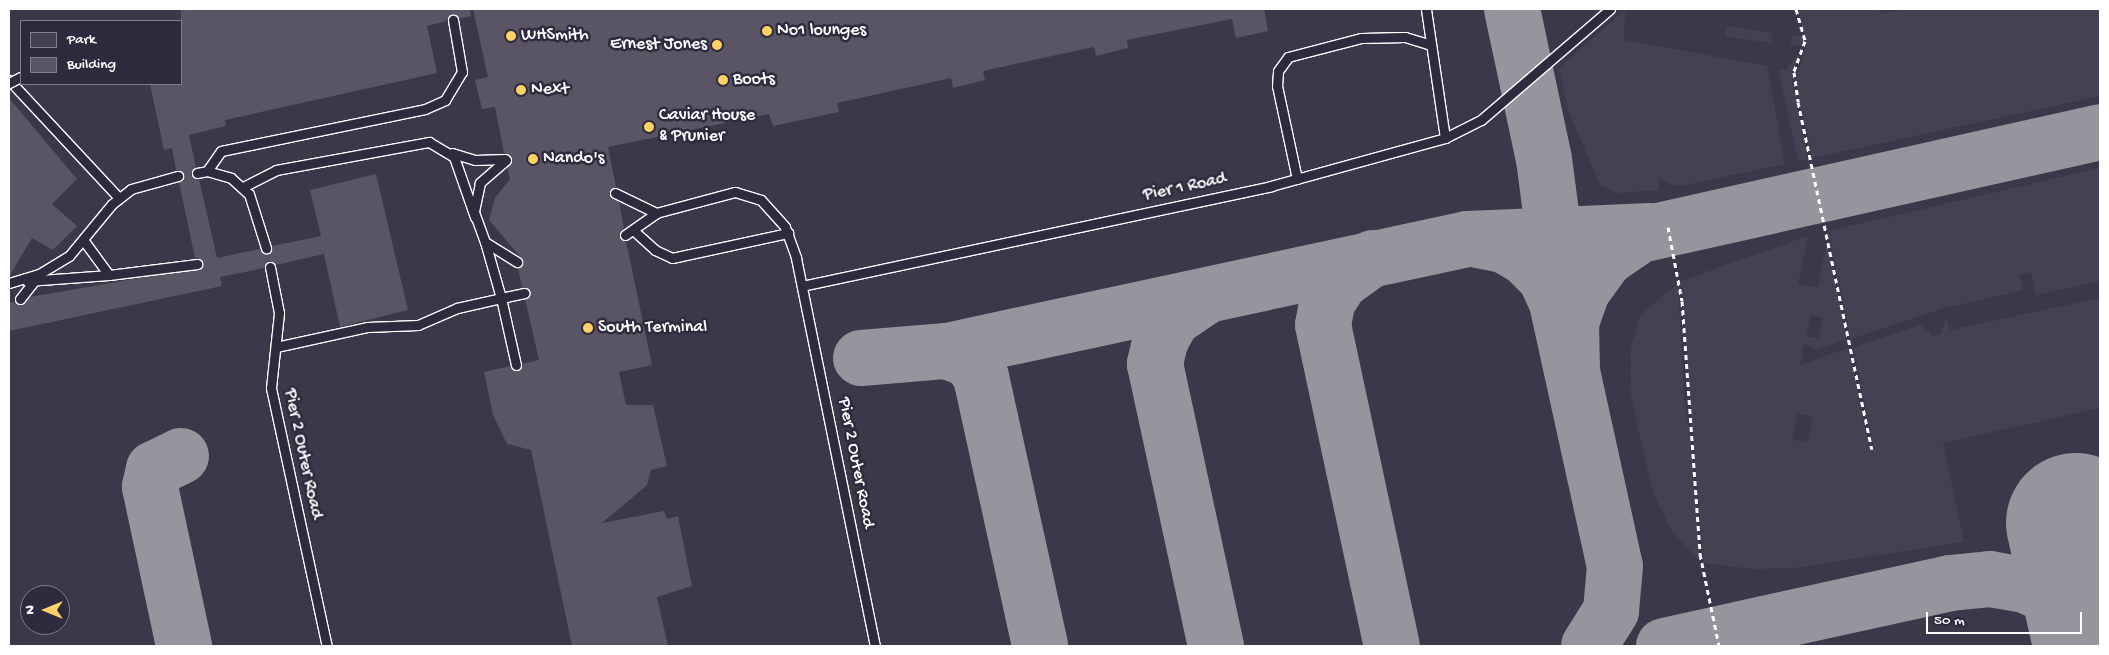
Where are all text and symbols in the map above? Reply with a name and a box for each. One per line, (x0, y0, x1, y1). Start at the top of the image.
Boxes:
legend (20, 20, 182, 85)
place label: No1 lounges (777, 20, 866, 42)
place label: WHSmith (521, 25, 589, 47)
marker: No1 lounges (761, 25, 773, 37)
marker: WHSmith (505, 30, 517, 42)
text: Park (67, 31, 96, 49)
place label: Ernest Jones (610, 34, 707, 56)
marker: Ernest Jones (711, 39, 723, 51)
text: Building (67, 56, 116, 74)
place label: Boots (733, 69, 775, 91)
marker: Boots (717, 74, 729, 86)
place label: Next (531, 79, 569, 101)
marker: Next (515, 84, 527, 96)
place label: Caviar House & Prunier (659, 106, 755, 148)
marker: Caviar House & Prunier (643, 121, 655, 133)
place label: Nando's (543, 148, 604, 170)
marker: Nando's (527, 153, 539, 165)
street label: Pier 1 Road (1141, 169, 1229, 207)
place label: South Terminal (598, 317, 707, 339)
marker: South Terminal (582, 322, 594, 334)
street label: Pier 2 Outer Road (278, 387, 326, 521)
street label: Pier 2 Outer Road (832, 396, 878, 530)
north arrow (20, 585, 70, 635)
scale bar (1929, 602, 2085, 634)
text: N (22, 605, 39, 615)
text: 50 m (1934, 612, 1965, 630)

